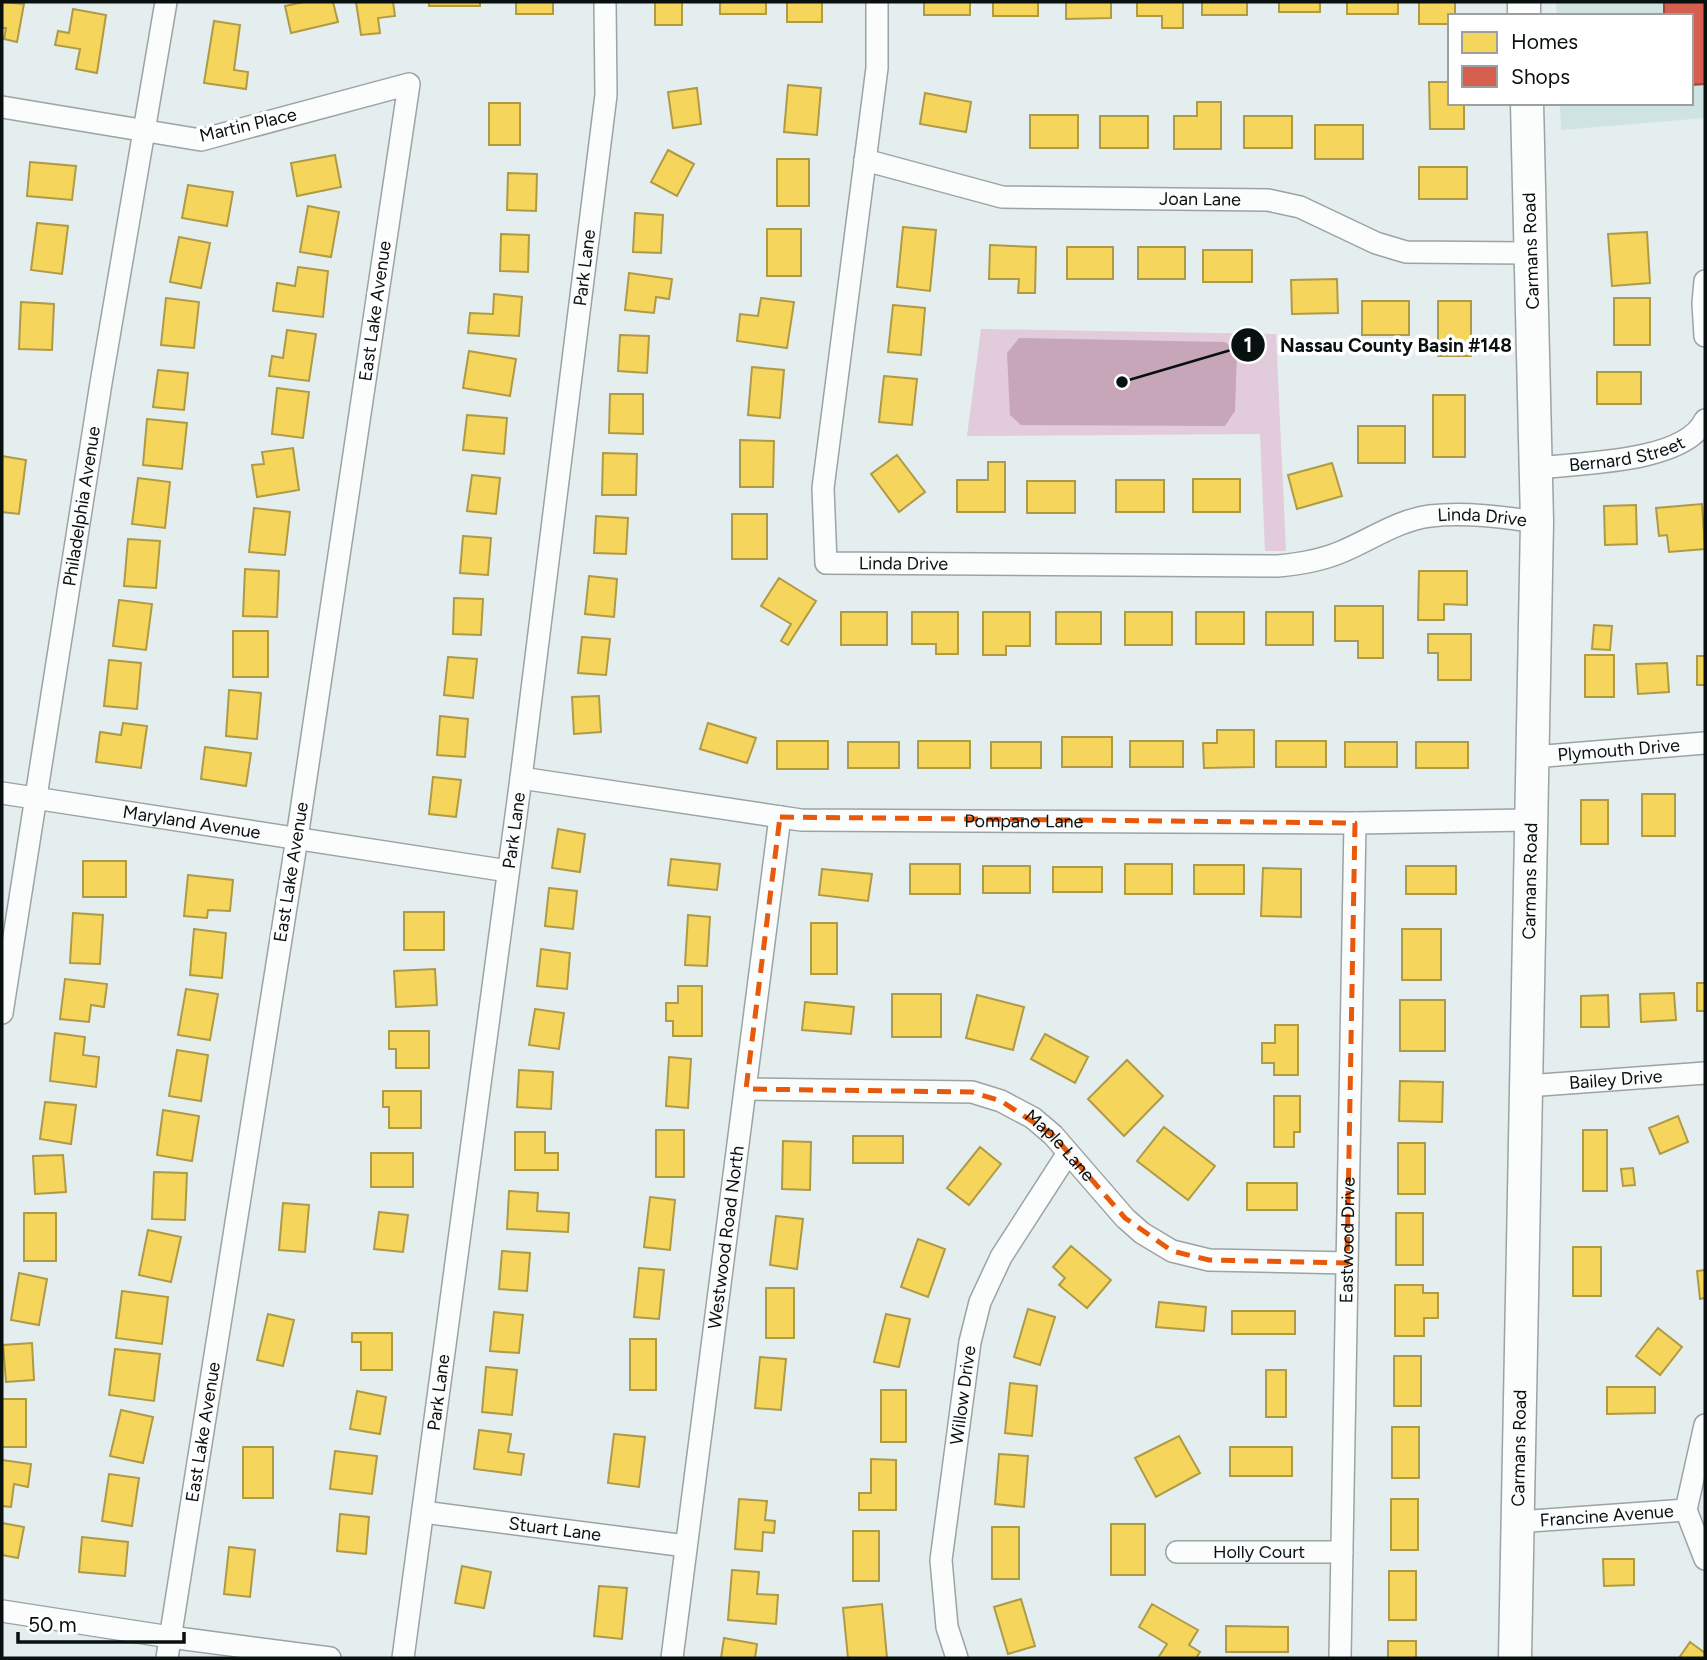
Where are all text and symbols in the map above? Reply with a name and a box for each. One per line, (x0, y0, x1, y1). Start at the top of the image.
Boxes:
legend (1448, 14, 1693, 105)
text: Homes (1511, 29, 1578, 54)
text: Shops (1511, 64, 1570, 89)
street label: Martin Place (197, 103, 299, 147)
street label: Joan Lane (1159, 188, 1241, 211)
street label: Carmans Road (1518, 192, 1544, 310)
street label: Park Lane (569, 228, 600, 307)
street label: East Lake Avenue (354, 239, 396, 383)
callout: Nassau County Basin #148 (1231, 325, 1526, 365)
text: 1 (1244, 332, 1252, 357)
text: Nassau County Basin #148 (1280, 334, 1512, 357)
street label: Philadelphia Avenue (58, 425, 105, 588)
street label: Bernard Street (1568, 431, 1689, 476)
street label: Linda Drive (1437, 504, 1528, 531)
street label: Linda Drive (859, 552, 948, 575)
street label: Plymouth Drive (1557, 734, 1681, 766)
street label: Park Lane (498, 791, 530, 870)
street label: East Lake Avenue (269, 800, 313, 944)
street label: Maryland Avenue (121, 801, 262, 844)
street label: Pompano Lane (964, 810, 1084, 833)
street label: Carmans Road (1518, 822, 1542, 940)
street label: Bailey Drive (1568, 1065, 1663, 1094)
street label: Maple Lane (1020, 1105, 1099, 1186)
street label: Westwood Road North (703, 1144, 749, 1330)
street label: Eastwood Drive (1335, 1176, 1360, 1304)
street label: Willow Drive (945, 1344, 980, 1446)
street label: Park Lane (423, 1353, 455, 1432)
street label: East Lake Avenue (181, 1360, 225, 1504)
street label: Carmans Road (1507, 1389, 1531, 1507)
street label: Francine Avenue (1539, 1500, 1675, 1531)
street label: Stuart Lane (507, 1512, 603, 1546)
street label: Holly Court (1213, 1541, 1305, 1563)
scale bar (18, 1600, 184, 1644)
text: 50 m (28, 1612, 77, 1637)

